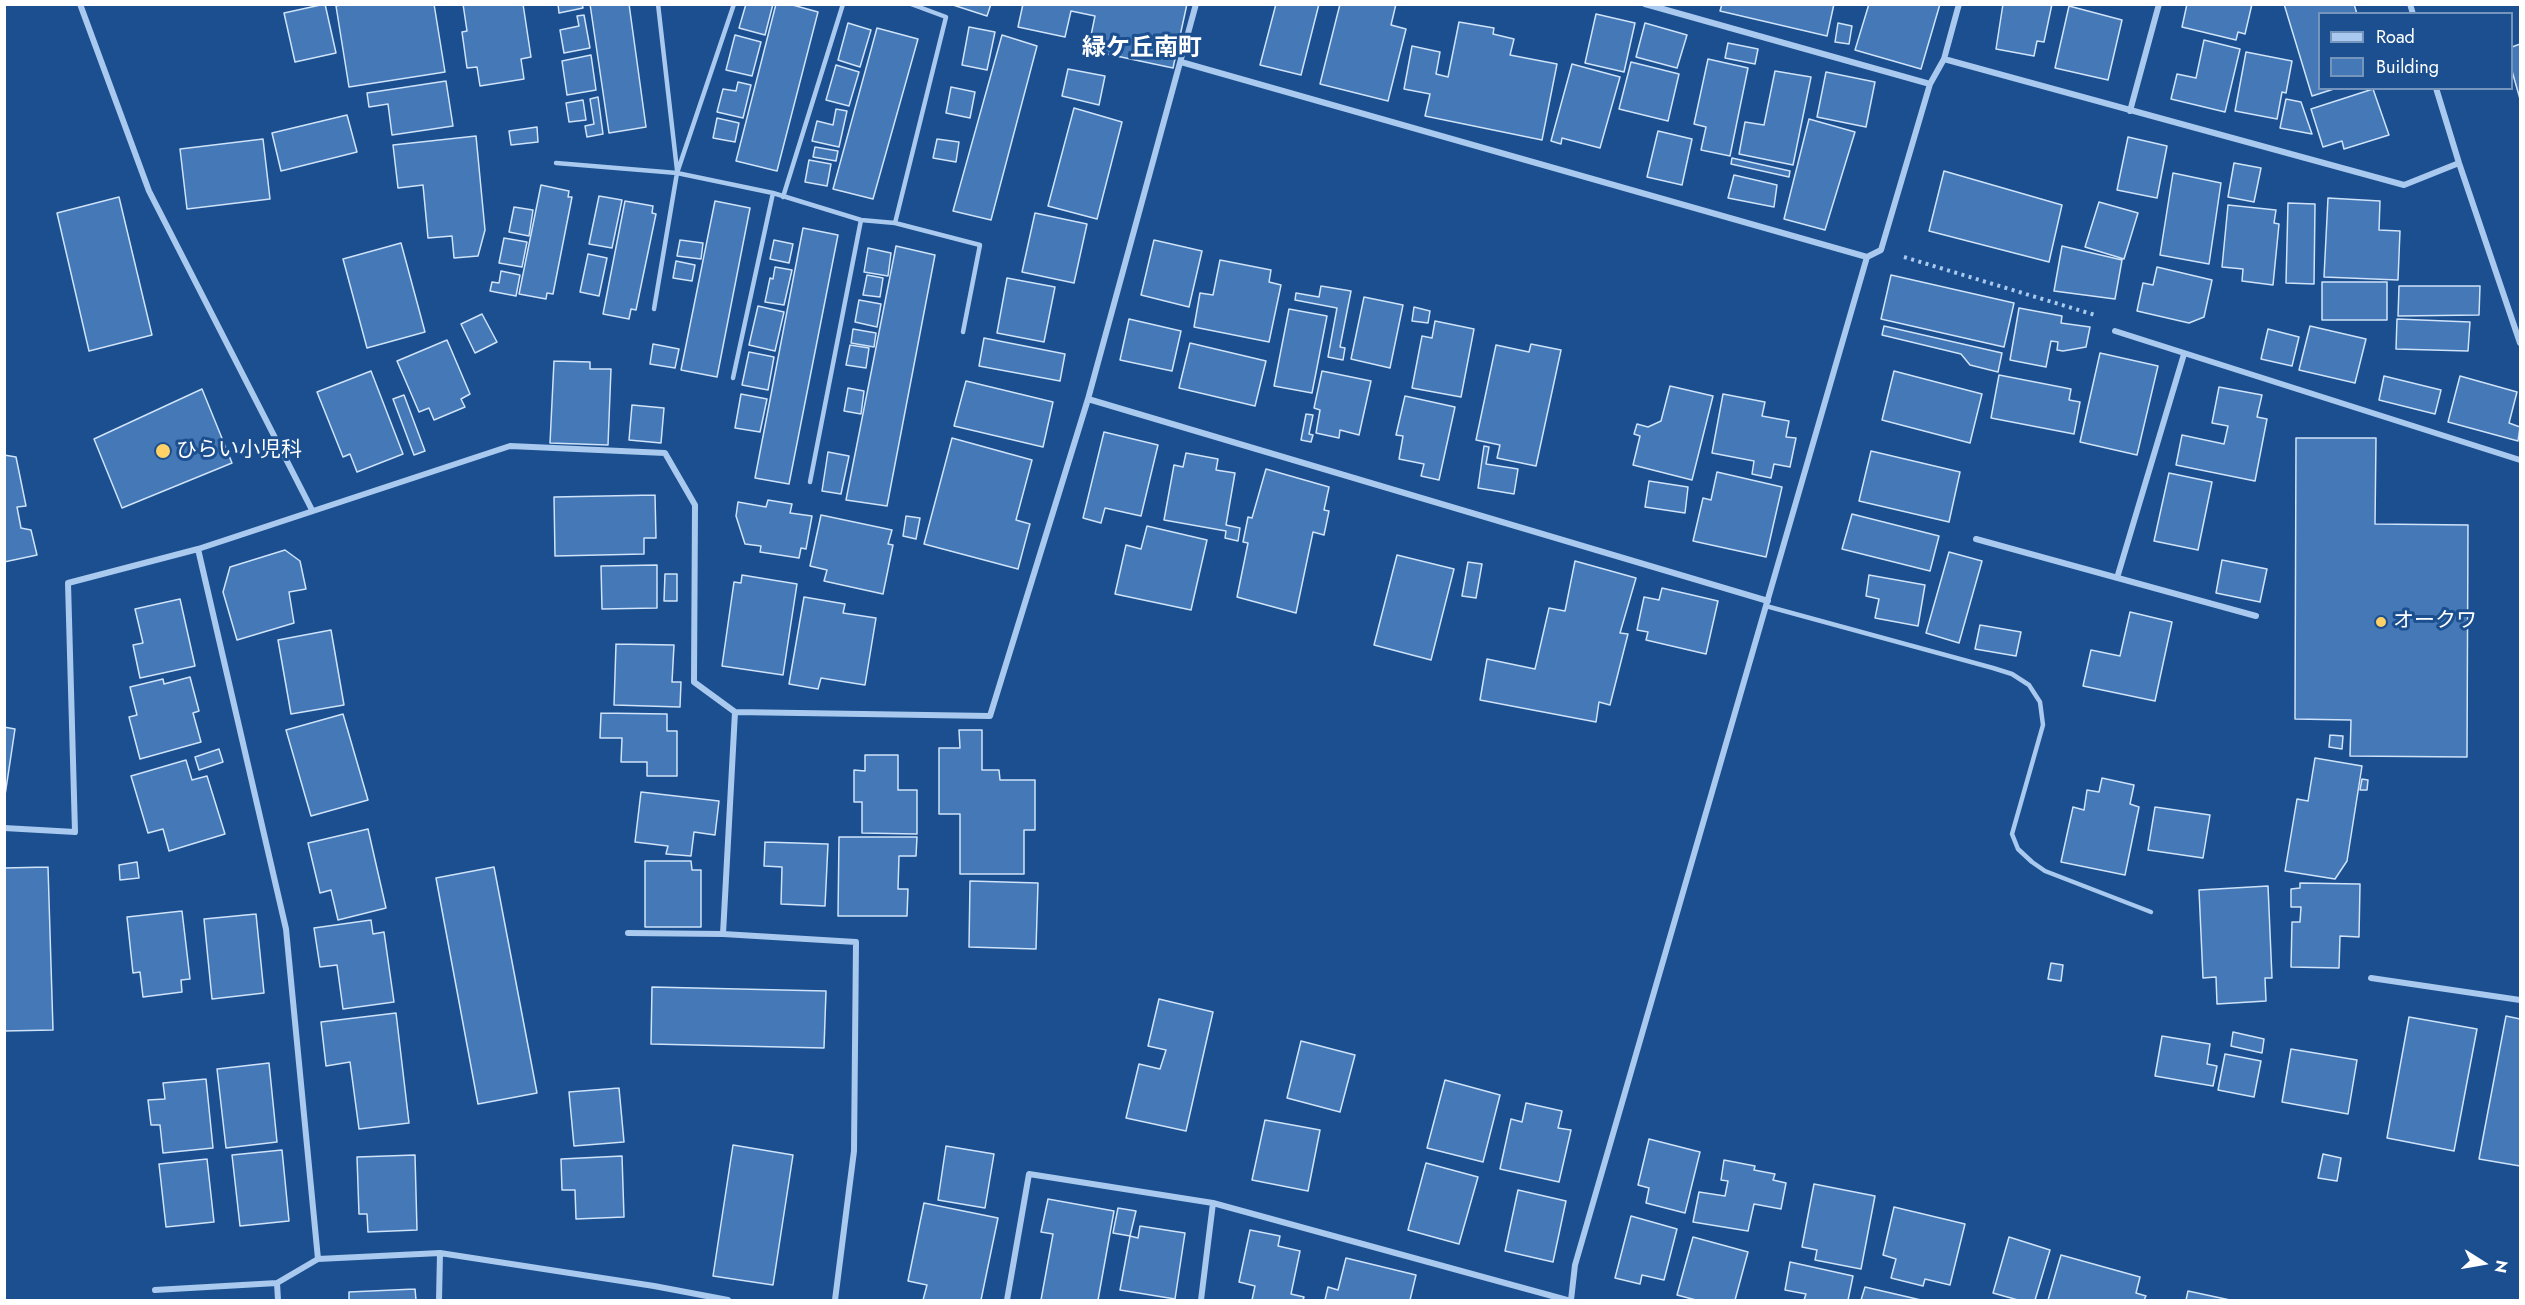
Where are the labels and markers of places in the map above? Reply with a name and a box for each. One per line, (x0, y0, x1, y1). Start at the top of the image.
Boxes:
place label: ひらい小児科 (176, 438, 302, 464)
marker: ひらい小児科 (154, 442, 172, 460)
place label: オークワ (2393, 609, 2477, 635)
marker: オークワ (2374, 615, 2388, 629)

